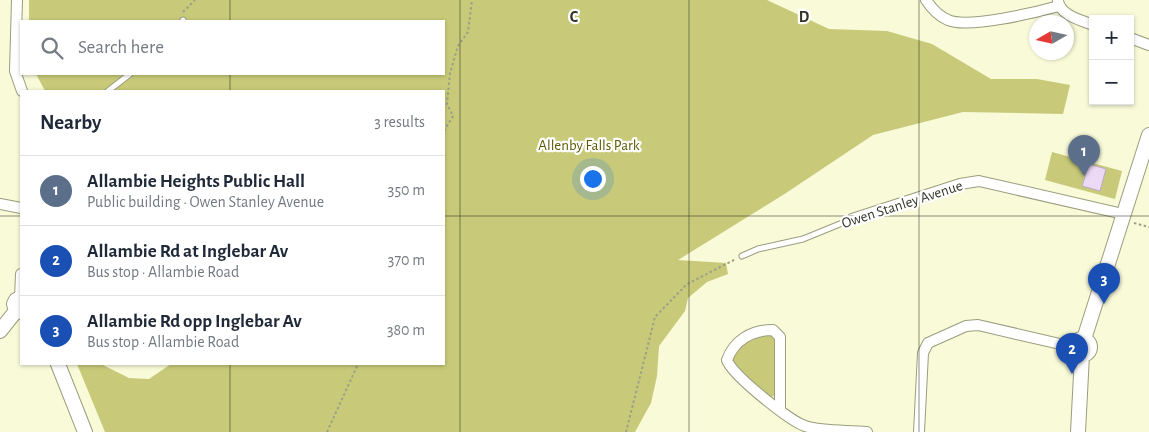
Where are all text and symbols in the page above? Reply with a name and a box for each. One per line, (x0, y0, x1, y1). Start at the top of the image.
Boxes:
text: C (570, 9, 579, 25)
text: D (799, 9, 810, 25)
north arrow (1029, 15, 1074, 60)
map controls (1089, 15, 1134, 105)
button: + (1089, 15, 1134, 60)
search box (20, 20, 445, 75)
icon: search (38, 34, 66, 62)
text: Search here (78, 38, 164, 57)
button: − (1089, 60, 1134, 105)
text: Nearby (40, 112, 101, 133)
text: 3 results (374, 114, 425, 130)
pin: 1 (1068, 135, 1100, 176)
park label: Allenby Falls Park (538, 138, 640, 153)
your location (580, 166, 606, 192)
text: Allambie Heights Public Hall (87, 172, 305, 191)
street label: Owen Stanley Avenue (840, 178, 965, 231)
text: 1 (53, 182, 59, 198)
text: 350 m (388, 182, 425, 198)
text: Public building · Owen Stanley Avenue (87, 194, 324, 210)
text: Allambie Rd at Inglebar Av (87, 242, 288, 261)
text: 2 (52, 252, 60, 268)
text: 370 m (388, 252, 425, 268)
pin: 3 (1088, 263, 1120, 304)
text: Bus stop · Allambie Road (87, 264, 239, 280)
text: Allambie Rd opp Inglebar Av (87, 312, 302, 331)
text: 3 (53, 322, 59, 338)
text: 380 m (387, 322, 425, 338)
pin: 2 (1056, 333, 1088, 374)
text: Bus stop · Allambie Road (87, 334, 239, 350)

